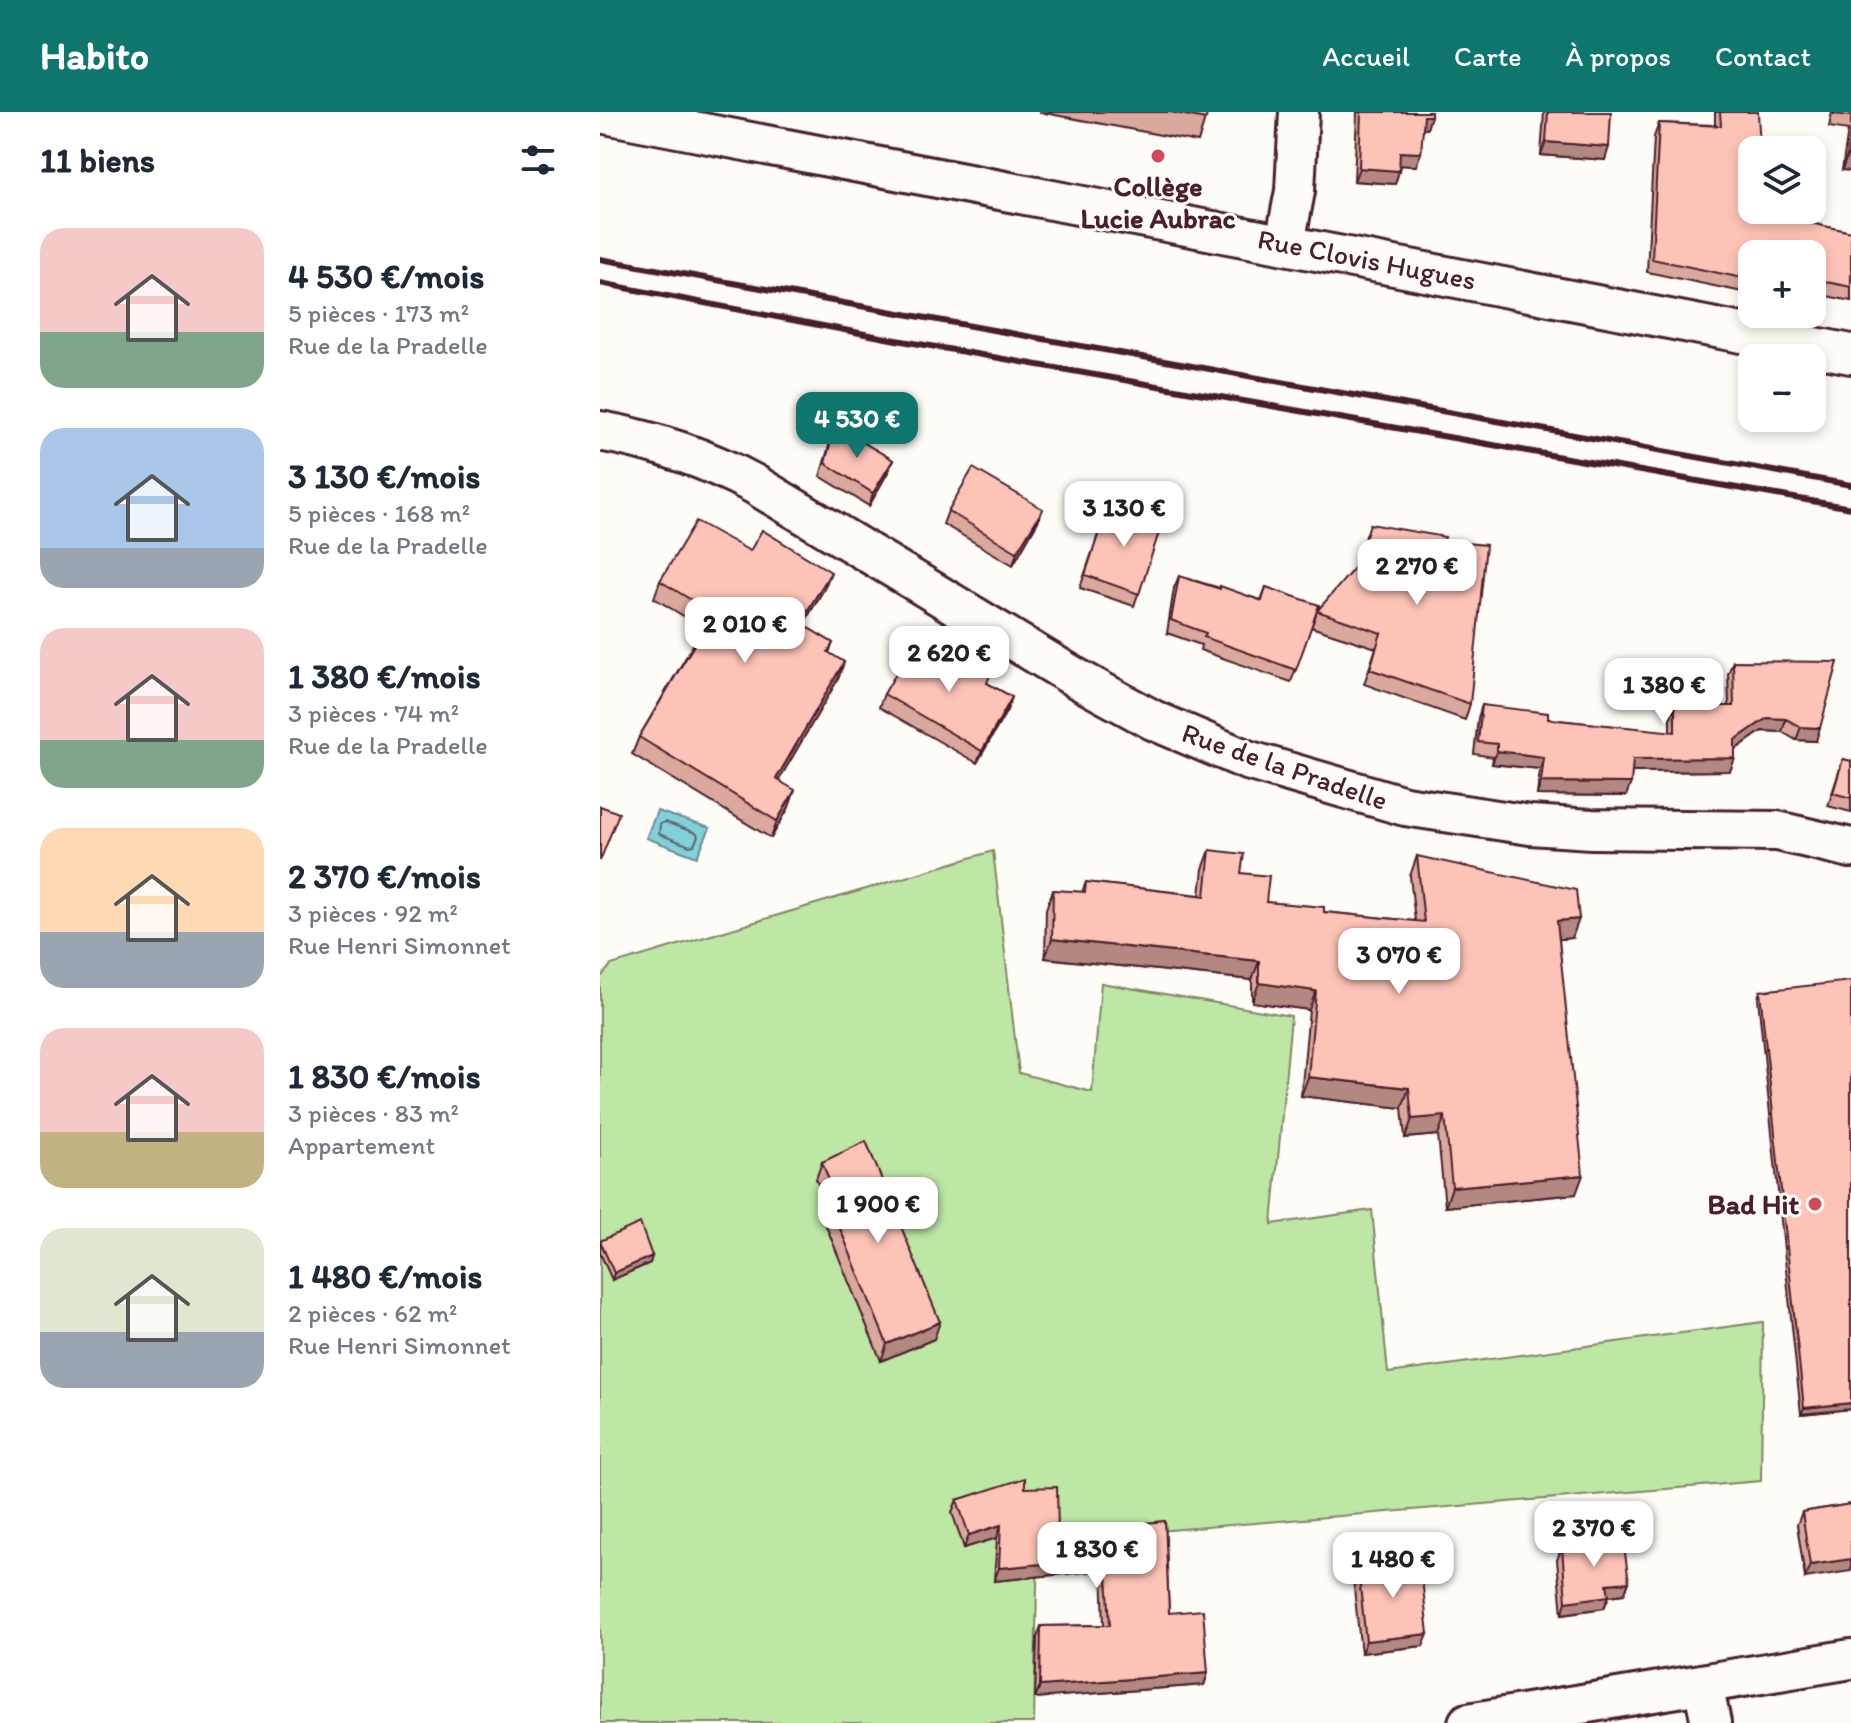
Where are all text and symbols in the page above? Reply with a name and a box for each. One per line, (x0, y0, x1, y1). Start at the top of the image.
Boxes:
text: Habito (40, 33, 149, 79)
text: Accueil (1322, 39, 1410, 73)
text: Carte (1454, 39, 1522, 73)
text: À propos (1566, 39, 1671, 73)
text: Contact (1715, 39, 1811, 73)
map controls (1738, 136, 1826, 432)
button: layers (1738, 136, 1826, 224)
icon: filters (516, 138, 560, 182)
text: 11 biens (40, 140, 155, 181)
marker: Collège Lucie Aubrac (1149, 147, 1167, 165)
place label: Collège Lucie Aubrac (1080, 169, 1236, 235)
street label: Rue Clovis Hugues (1255, 221, 1479, 297)
button: + (1738, 240, 1826, 328)
text: 4 530 €/mois (288, 256, 484, 297)
icon: home (104, 260, 200, 356)
text: 5 pièces · 173 m² (288, 297, 469, 329)
text: Rue de la Pradelle (288, 329, 488, 361)
button: − (1738, 344, 1826, 432)
pin: 4 530 € (783, 392, 931, 460)
text: 4 530 € (814, 402, 900, 434)
text: 3 130 €/mois (288, 456, 480, 497)
icon: home (104, 460, 200, 556)
pin: 3 130 € (1050, 481, 1198, 549)
text: 3 130 € (1083, 491, 1165, 523)
text: 5 pièces · 168 m² (288, 497, 470, 529)
text: Rue de la Pradelle (288, 529, 488, 561)
pin: 2 270 € (1343, 539, 1491, 607)
text: 2 270 € (1376, 549, 1458, 581)
pin: 2 010 € (671, 597, 819, 665)
text: 2 010 € (703, 607, 787, 639)
pin: 2 620 € (875, 626, 1023, 694)
text: 2 620 € (907, 636, 991, 668)
text: 1 380 €/mois (288, 656, 481, 697)
pin: 1 380 € (1590, 658, 1738, 726)
icon: home (104, 660, 200, 756)
text: 1 380 € (1622, 668, 1706, 700)
text: 3 pièces · 74 m² (288, 697, 459, 729)
street label: Rue de la Pradelle (1178, 715, 1392, 817)
text: Rue de la Pradelle (288, 729, 488, 761)
text: 2 370 €/mois (288, 856, 481, 897)
icon: home (104, 860, 200, 956)
text: 3 pièces · 92 m² (288, 897, 458, 929)
pin: 3 070 € (1325, 928, 1473, 996)
text: Rue Henri Simonnet (288, 929, 511, 961)
text: 3 070 € (1356, 938, 1442, 970)
text: 1 830 €/mois (288, 1056, 481, 1097)
icon: home (104, 1060, 200, 1156)
text: 3 pièces · 83 m² (288, 1097, 459, 1129)
text: Appartement (288, 1129, 435, 1161)
pin: 1 900 € (804, 1177, 952, 1245)
text: 1 900 € (836, 1187, 920, 1219)
place label: Bad Hit (1708, 1187, 1800, 1221)
marker: Bad Hit (1806, 1195, 1824, 1213)
text: 1 480 €/mois (288, 1256, 482, 1297)
icon: home (104, 1260, 200, 1356)
text: 2 pièces · 62 m² (288, 1297, 457, 1329)
text: Rue Henri Simonnet (288, 1329, 511, 1361)
pin: 2 370 € (1520, 1501, 1668, 1569)
text: 2 370 € (1552, 1511, 1636, 1543)
pin: 1 830 € (1023, 1522, 1171, 1590)
text: 1 830 € (1055, 1532, 1139, 1564)
pin: 1 480 € (1319, 1532, 1467, 1600)
text: 1 480 € (1351, 1542, 1435, 1574)

